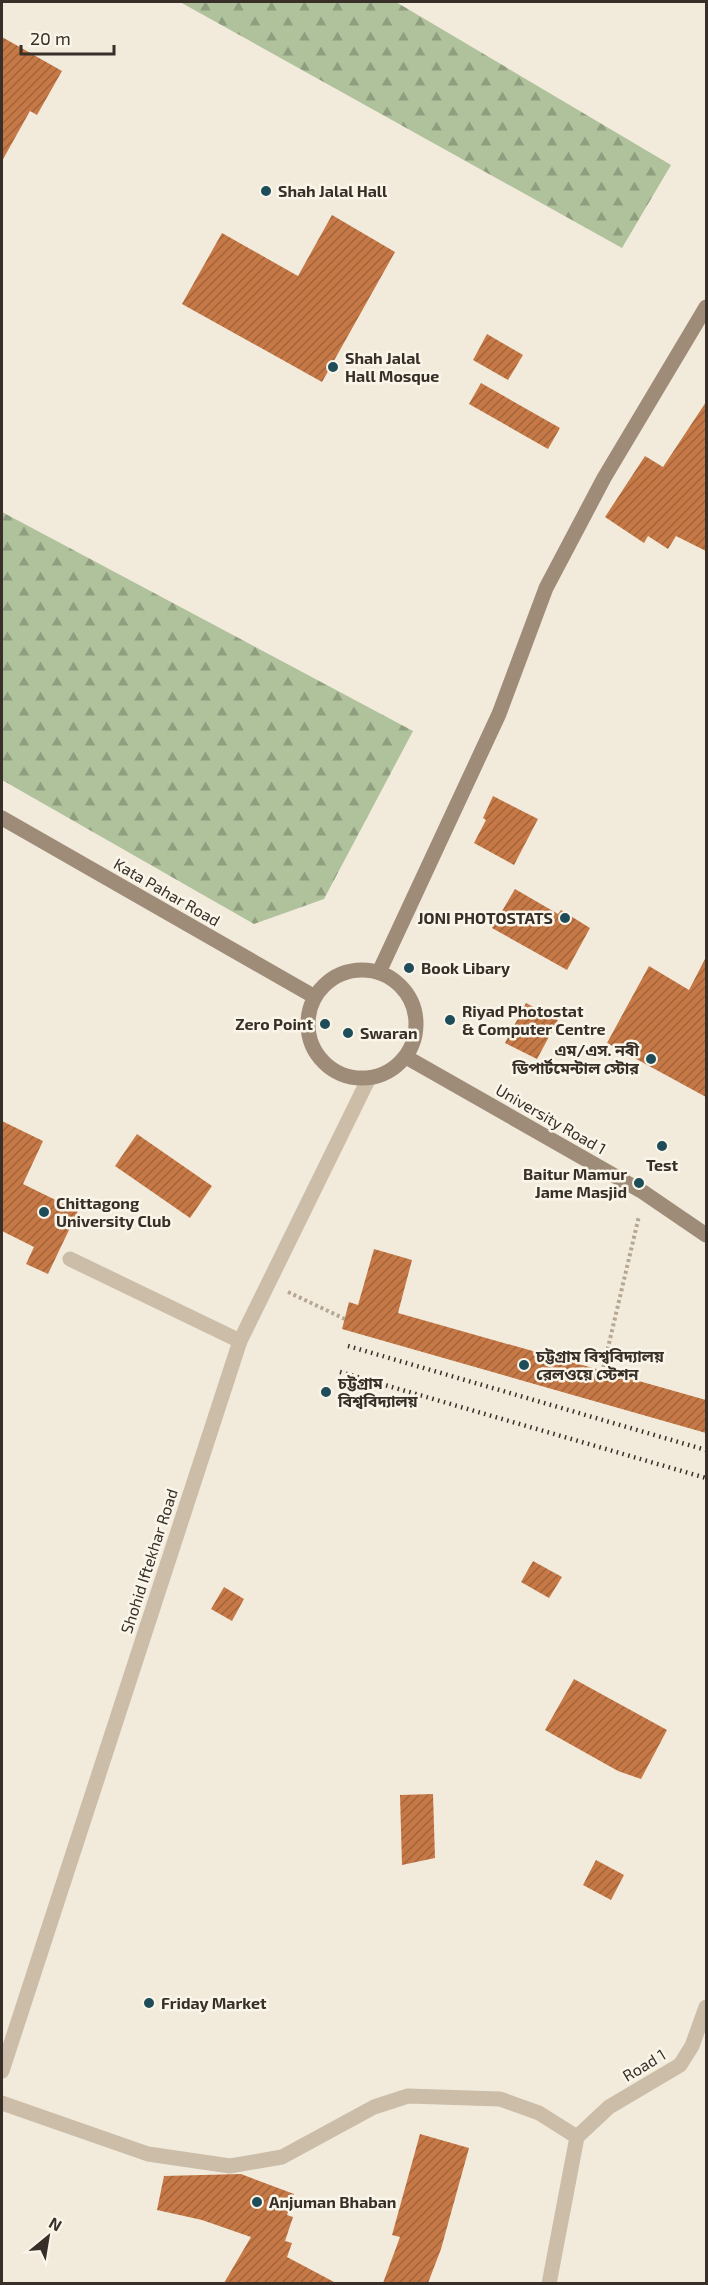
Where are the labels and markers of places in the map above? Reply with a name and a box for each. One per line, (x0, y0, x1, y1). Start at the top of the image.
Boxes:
place label: Shah Jalal Hall (278, 181, 388, 200)
marker: Shah Jalal Hall (259, 184, 273, 198)
place label: Shah Jalal Hall Mosque (345, 348, 439, 385)
marker: Shah Jalal Hall Mosque (326, 360, 340, 374)
place label: JONI PHOTOSTATS (417, 908, 553, 927)
marker: JONI PHOTOSTATS (558, 911, 572, 925)
place label: Book Libary (421, 958, 510, 978)
marker: Book Libary (402, 961, 416, 975)
place label: Riyad Photostat & Computer Centre (462, 1001, 606, 1038)
marker: Riyad Photostat & Computer Centre (443, 1013, 457, 1027)
place label: Zero Point (235, 1014, 313, 1033)
marker: Zero Point (318, 1017, 332, 1031)
place label: Swaran (360, 1023, 418, 1042)
marker: Swaran (341, 1026, 355, 1040)
place label: এম/এস. নবী ডিপার্টমেন্টাল স্টোর (511, 1040, 639, 1077)
marker: এম/এস. নবী ডিপার্টমেন্টাল স্টোর (644, 1052, 658, 1066)
marker: Test (655, 1139, 669, 1153)
place label: Test (646, 1155, 678, 1174)
place label: Baitur Mamur Jame Masjid (523, 1164, 627, 1201)
marker: Baitur Mamur Jame Masjid (632, 1176, 646, 1190)
place label: Chittagong University Club (56, 1193, 171, 1231)
marker: Chittagong University Club (37, 1205, 51, 1219)
place label: চট্টগ্রাম বিশ্ববিদ্যালয় রেলওয়ে স্টেশন (535, 1346, 665, 1383)
marker: চট্টগ্রাম বিশ্ববিদ্যালয় রেলওয়ে স্টেশন (517, 1358, 531, 1372)
place label: চট্টগ্রাম বিশ্ববিদ্যালয় (337, 1373, 419, 1410)
marker: চট্টগ্রাম বিশ্ববিদ্যালয় (319, 1385, 333, 1399)
place label: Friday Market (161, 1993, 267, 2013)
marker: Friday Market (142, 1996, 156, 2010)
place label: Anjuman Bhaban (269, 2192, 397, 2211)
marker: Anjuman Bhaban (250, 2195, 264, 2209)

